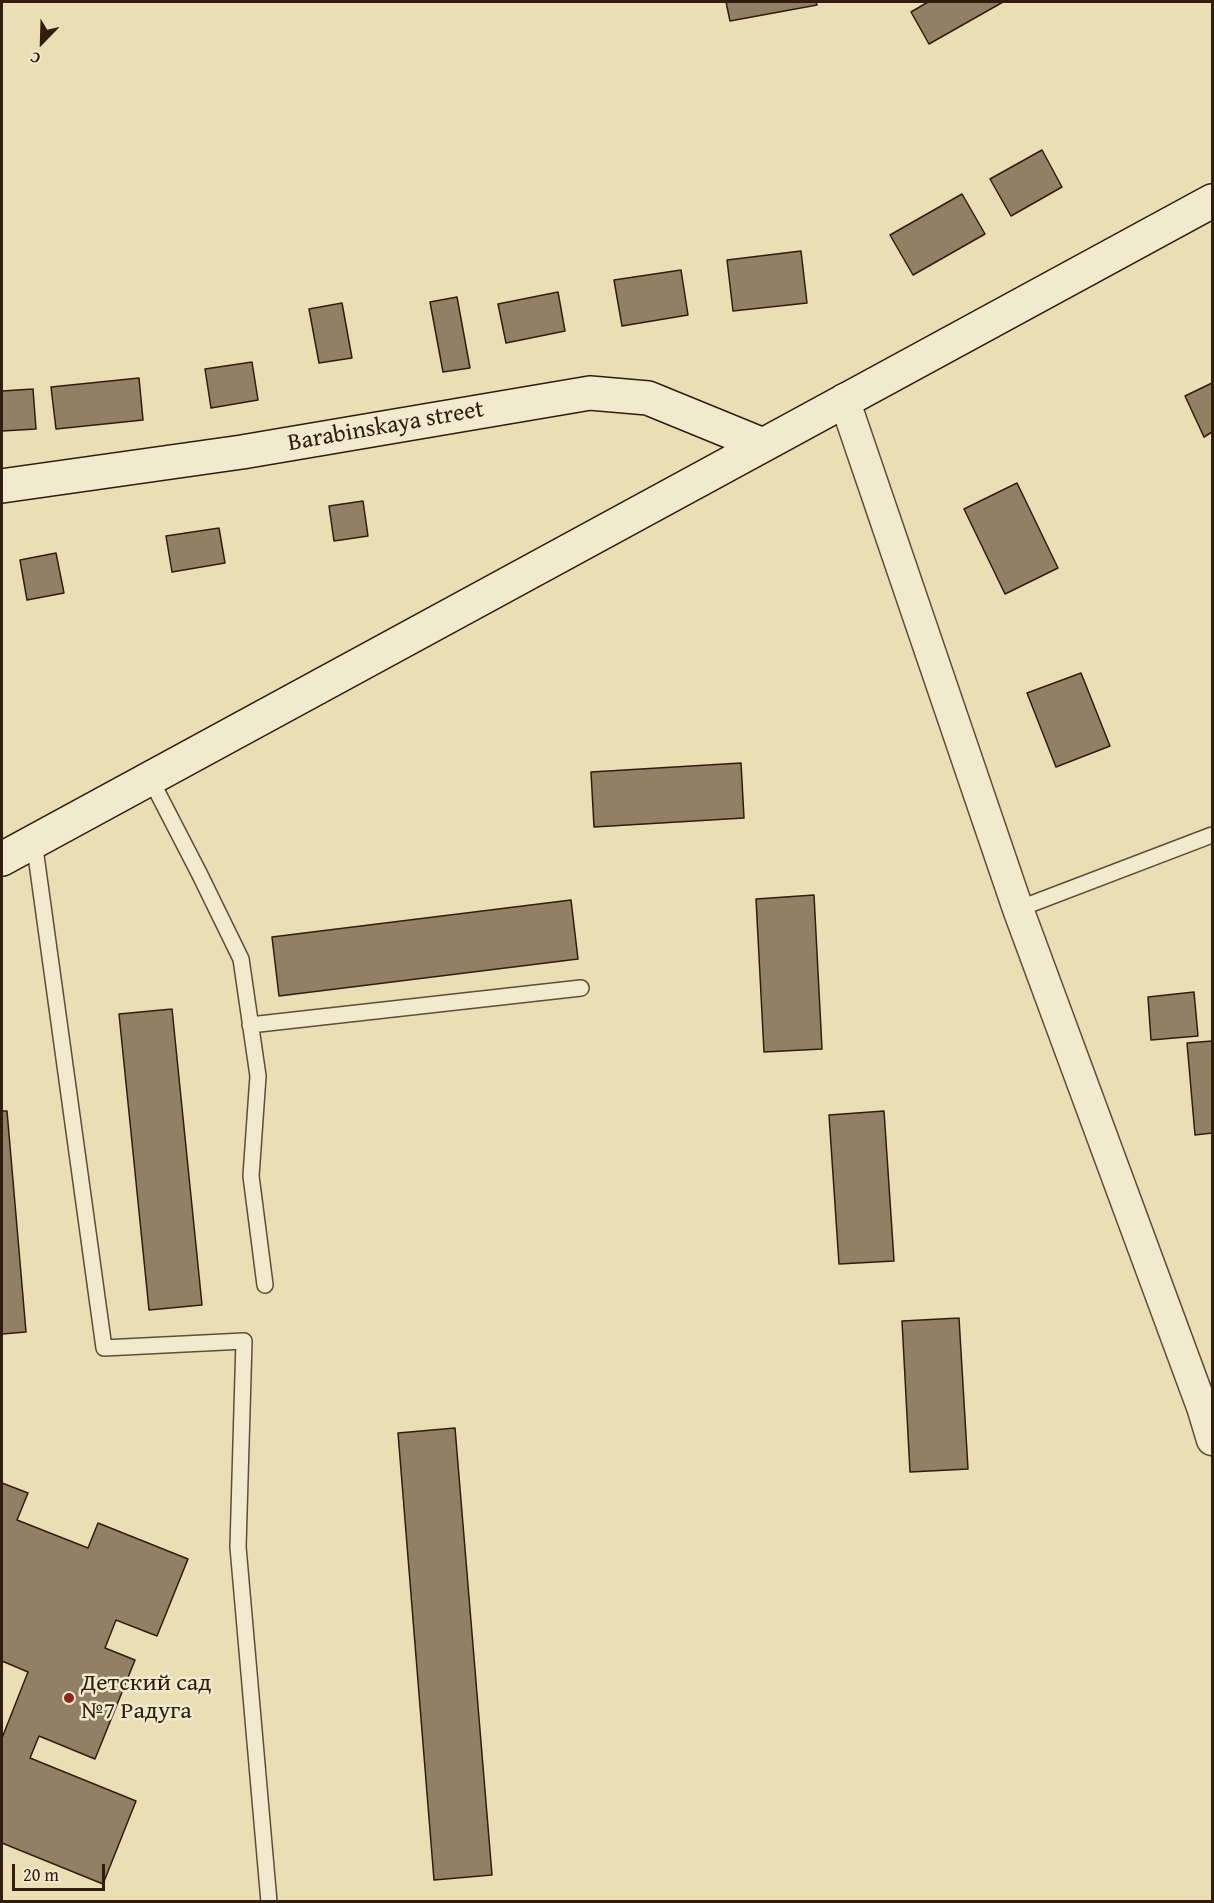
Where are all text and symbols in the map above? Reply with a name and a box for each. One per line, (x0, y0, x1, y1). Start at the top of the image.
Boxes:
north arrow (12, 12, 72, 72)
text: С (26, 46, 44, 71)
street label: Barabinskaya street (286, 396, 486, 458)
place label: Детский сад №7 Радуга (81, 1670, 211, 1726)
marker: Детский сад №7 Радуга (62, 1691, 76, 1705)
scale bar (15, 1852, 108, 1890)
text: 20 m (23, 1861, 59, 1888)

